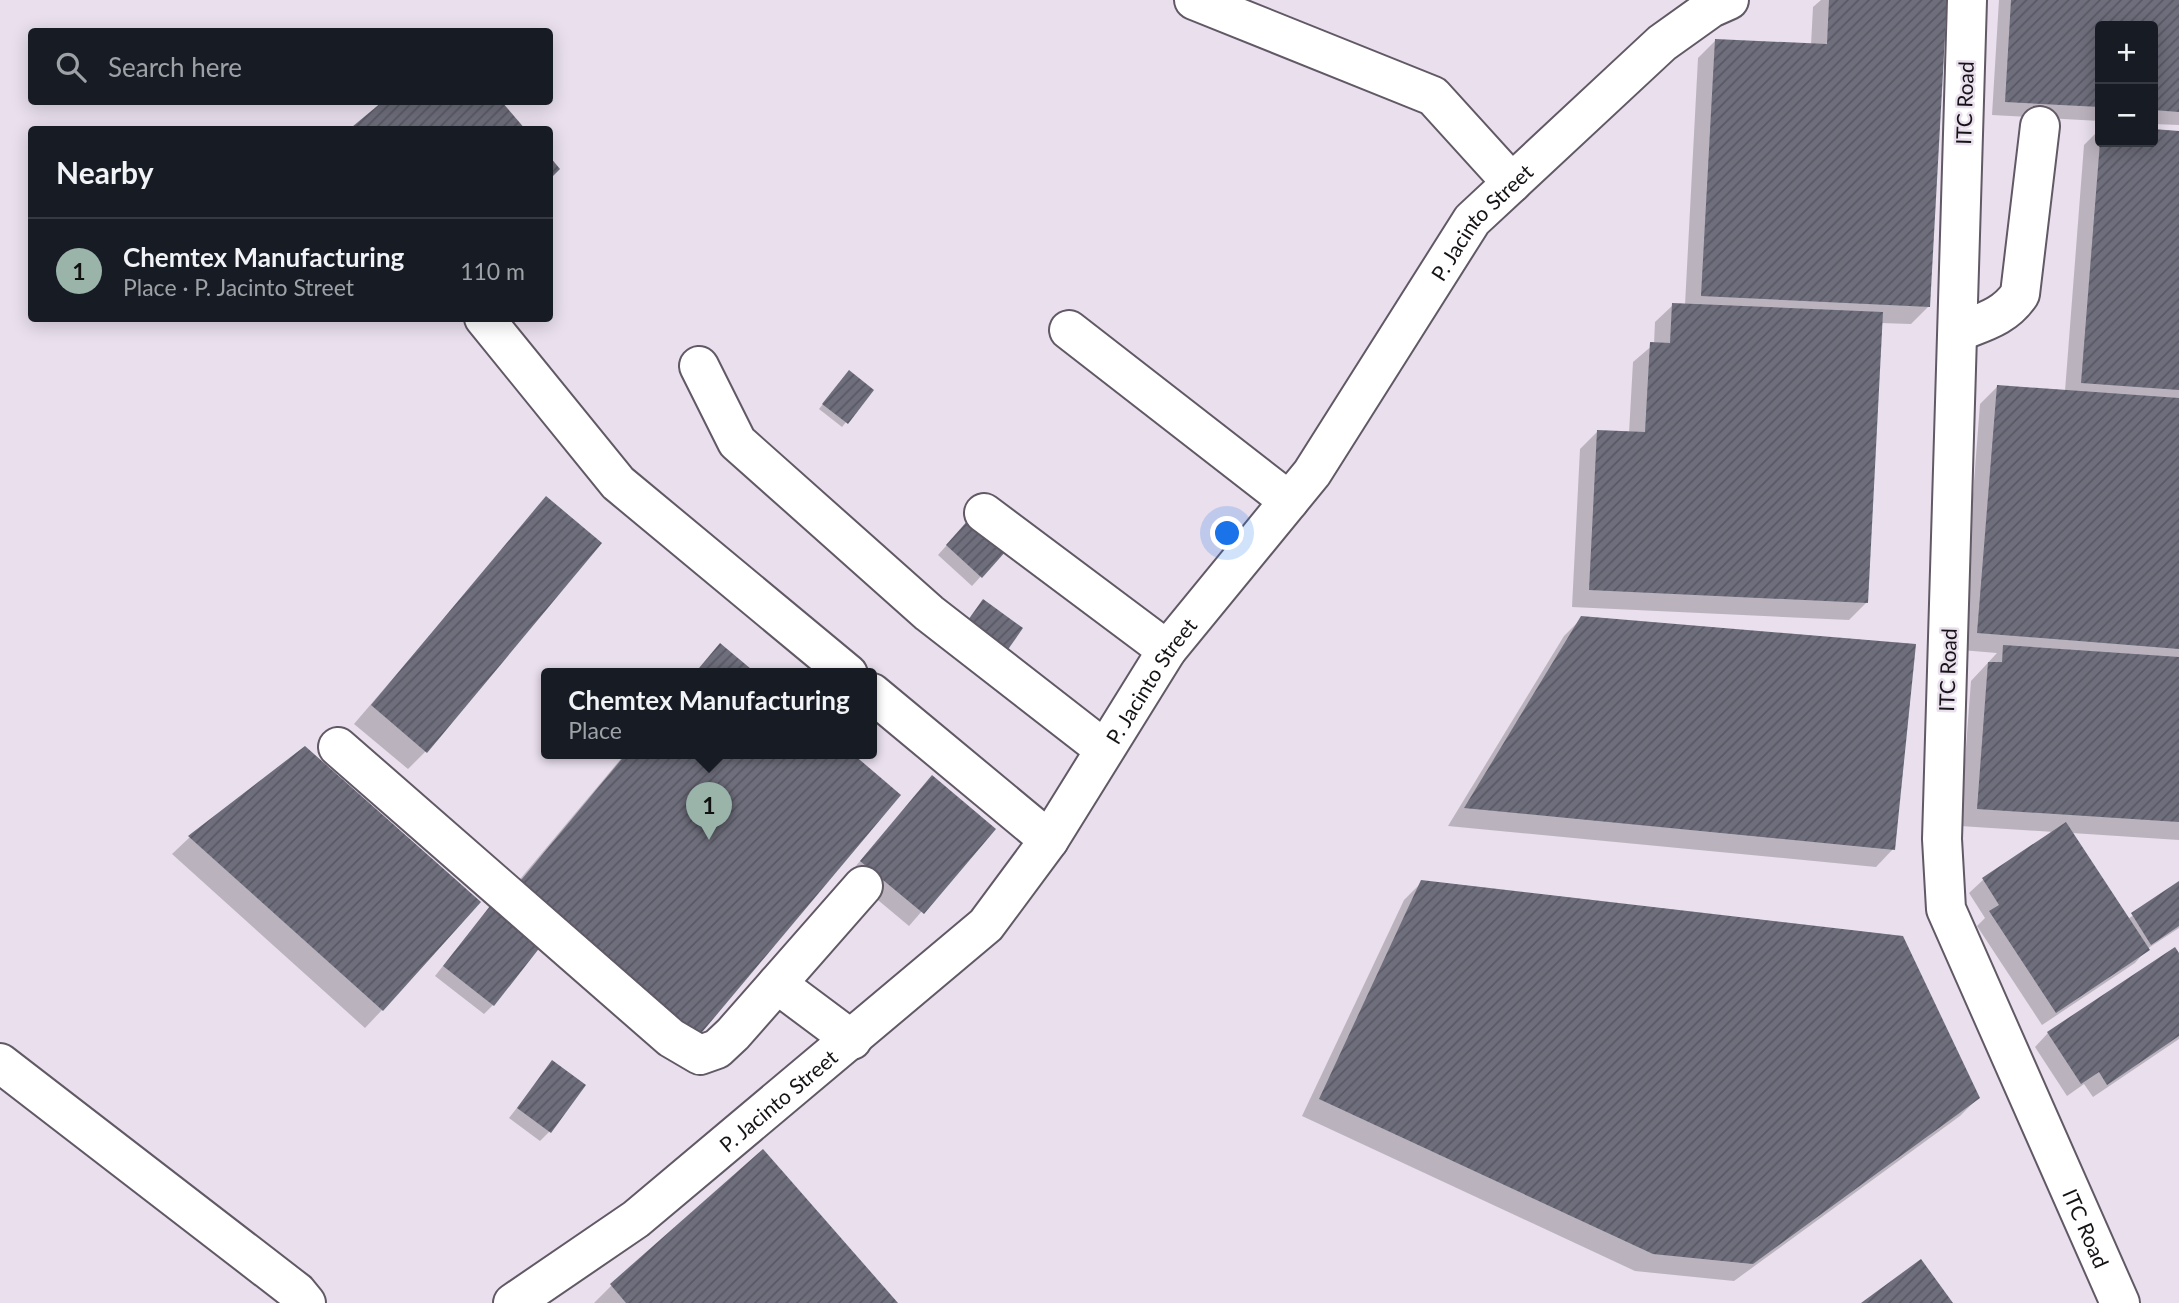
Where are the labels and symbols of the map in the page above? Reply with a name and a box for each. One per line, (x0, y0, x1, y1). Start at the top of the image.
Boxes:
street label: ITC Road (1950, 61, 1978, 145)
street label: P. Jacinto Street (1425, 158, 1537, 285)
your location (1210, 516, 1244, 550)
street label: P. Jacinto Street (1100, 612, 1201, 748)
street label: ITC Road (1933, 628, 1961, 712)
pin: 1 (686, 782, 732, 840)
street label: P. Jacinto Street (714, 1043, 842, 1156)
street label: ITC Road (2058, 1184, 2115, 1271)

